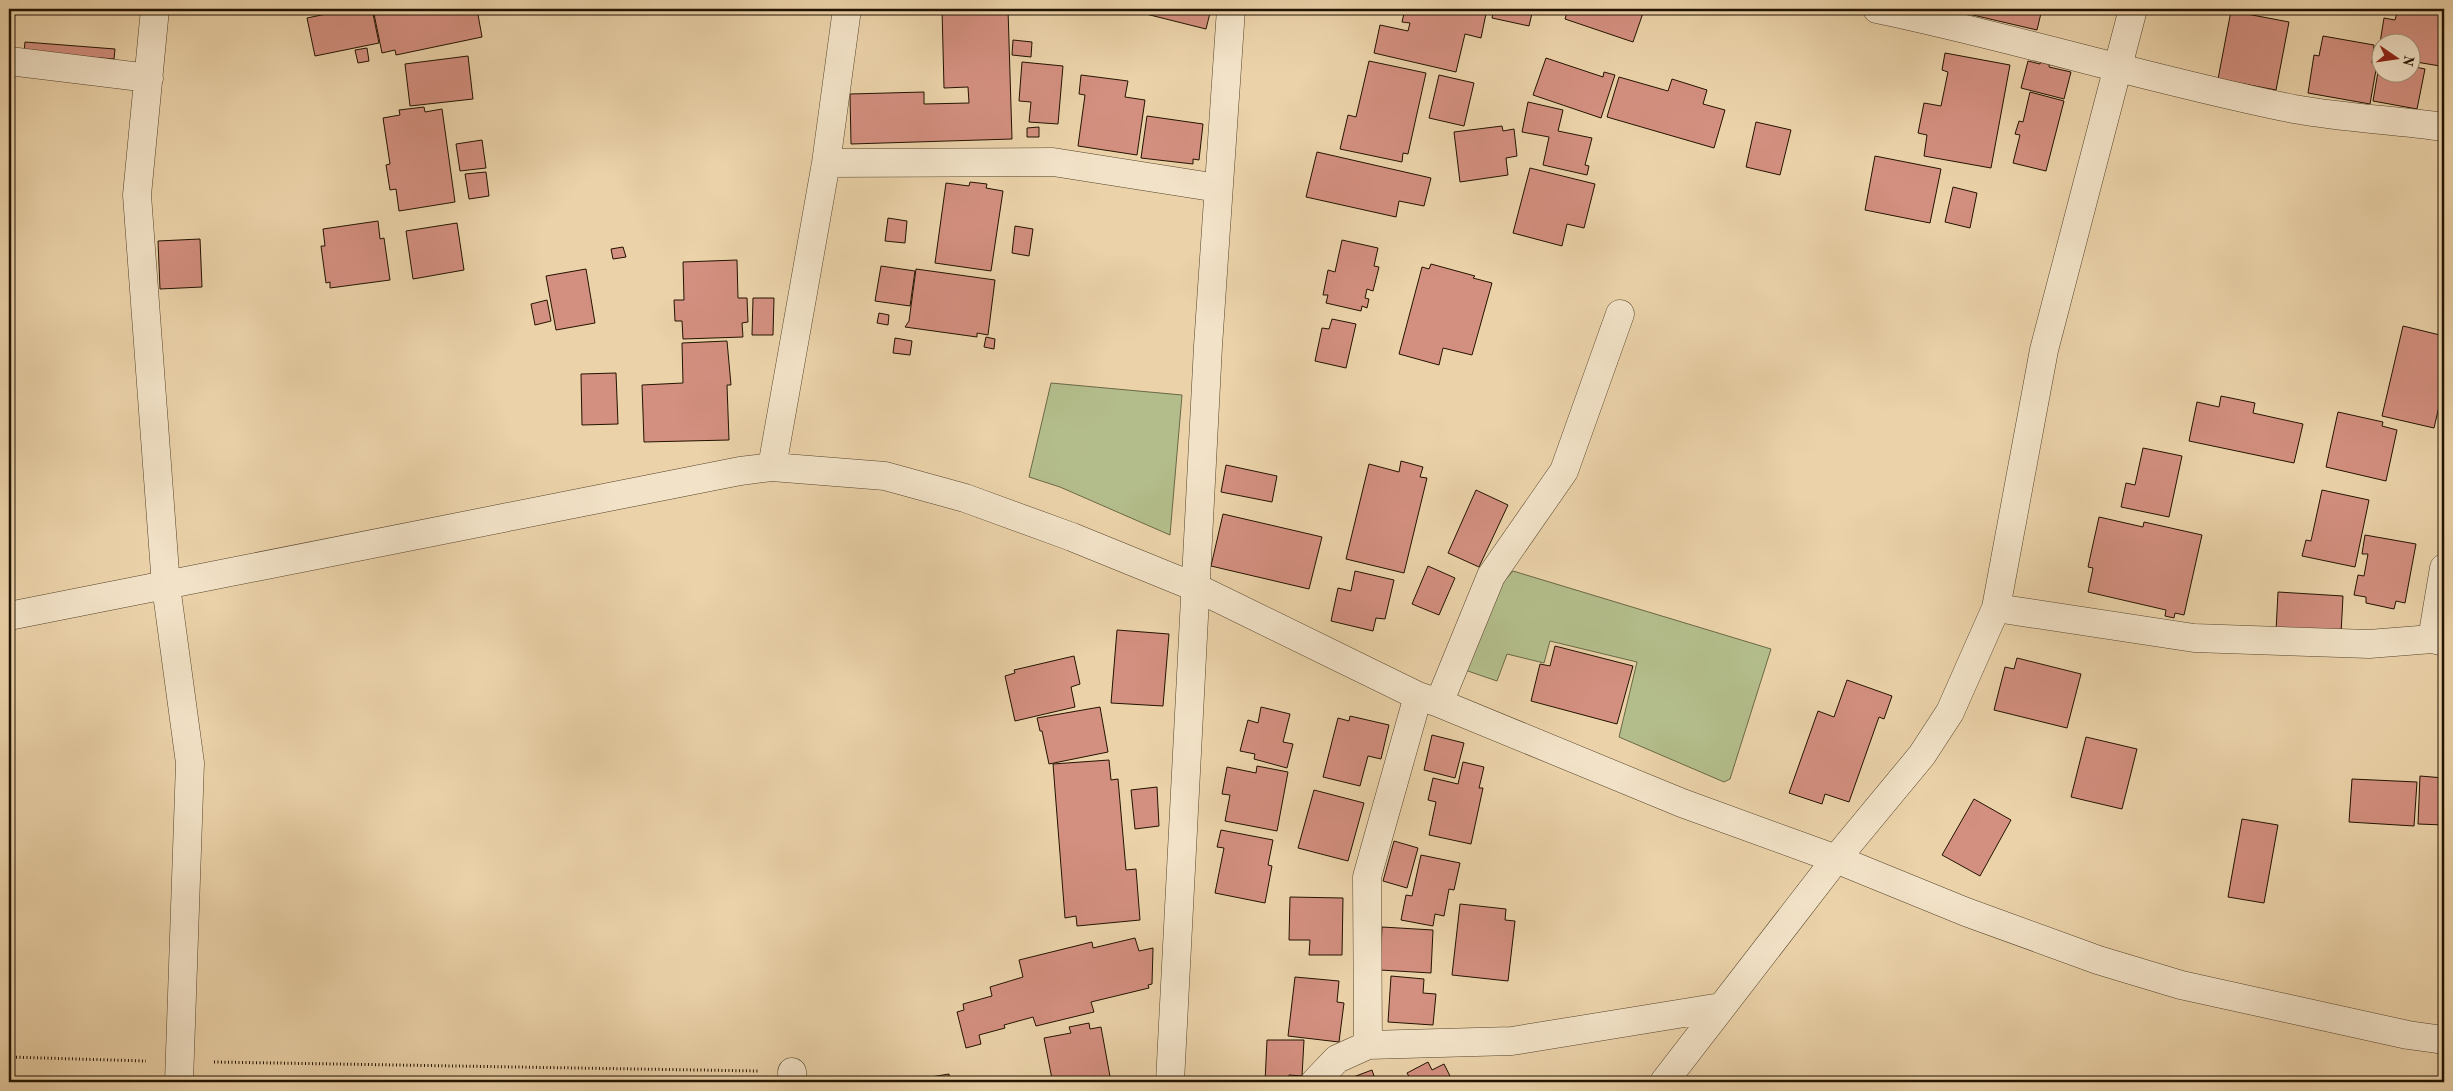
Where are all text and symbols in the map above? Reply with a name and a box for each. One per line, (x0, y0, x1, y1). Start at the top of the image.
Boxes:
north arrow (2370, 32, 2420, 82)
text: N (2400, 54, 2416, 68)

